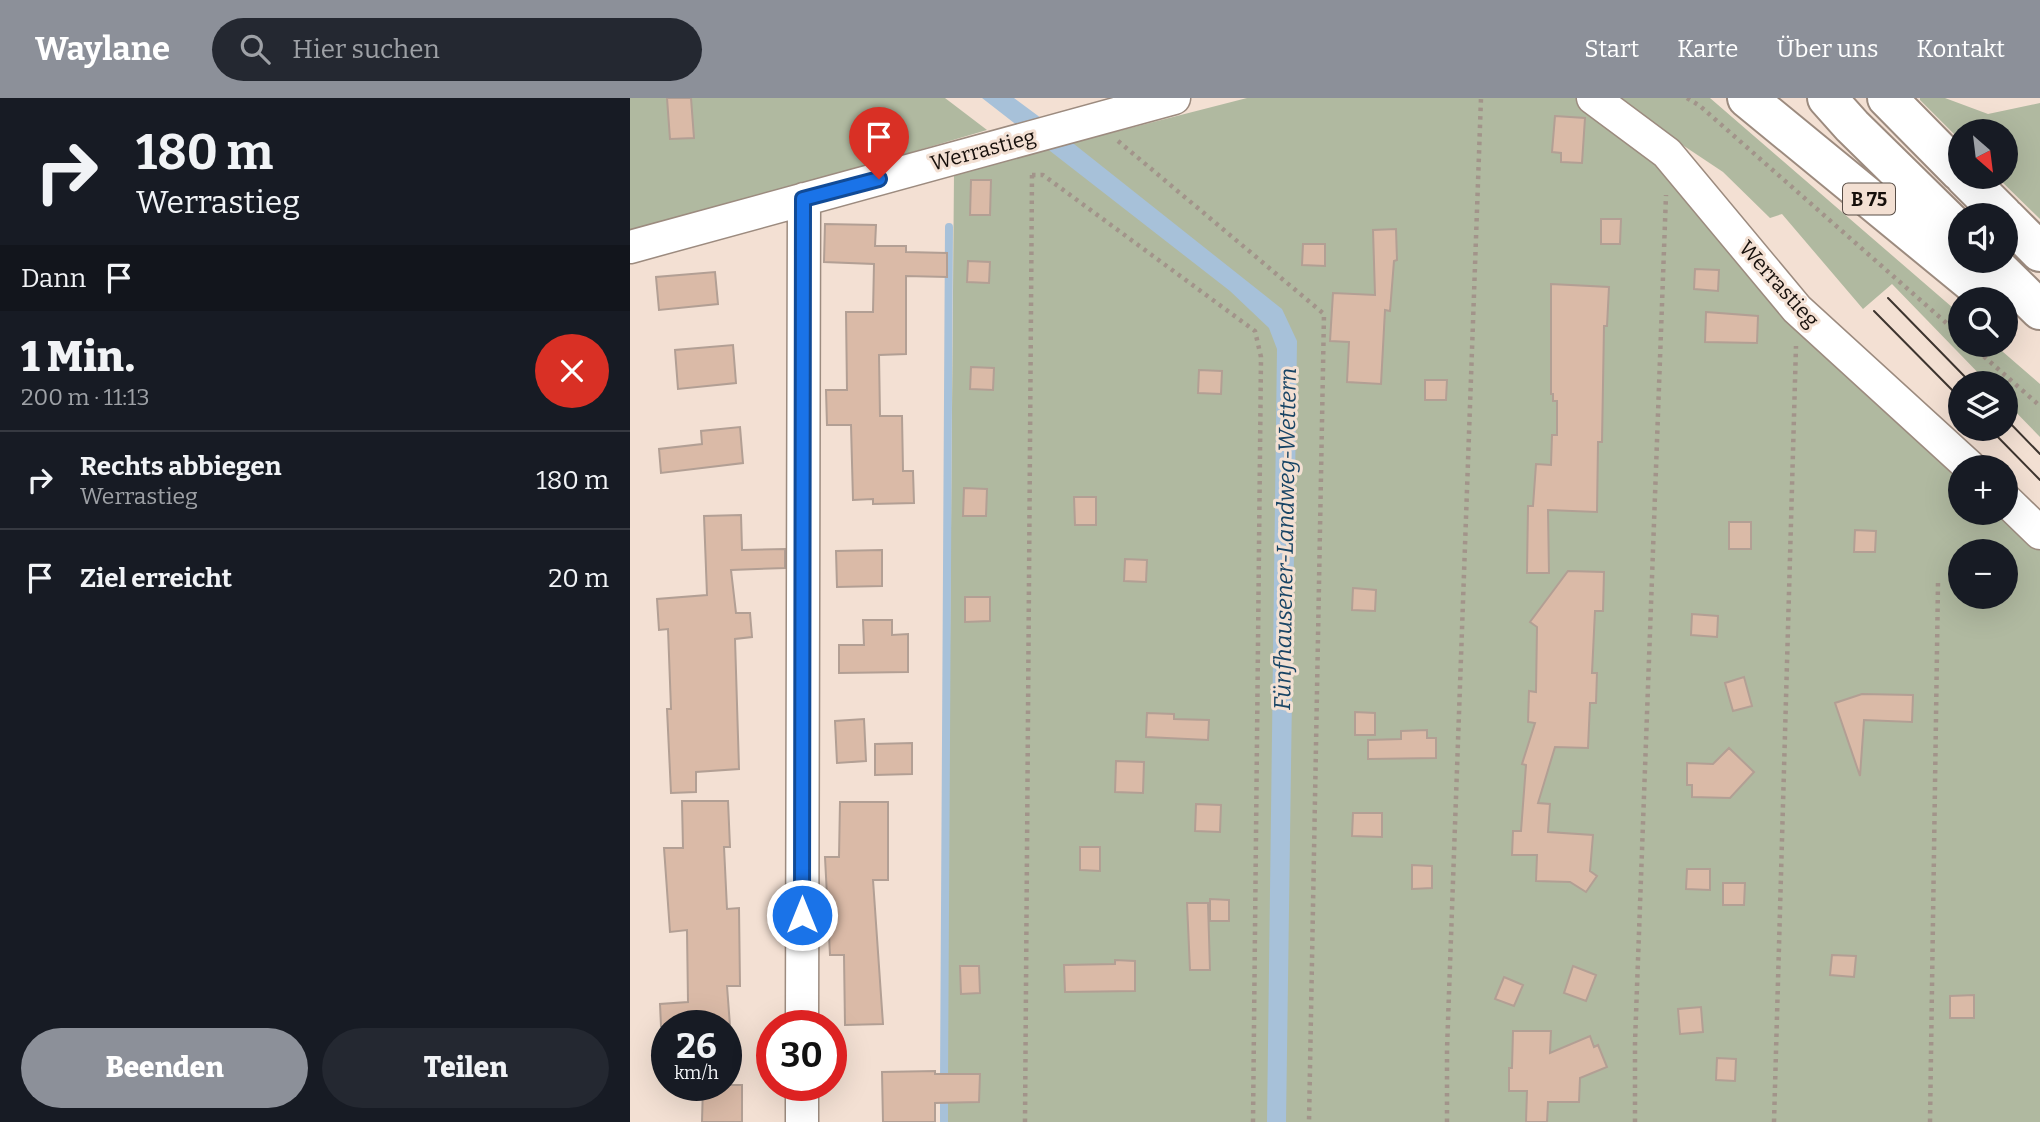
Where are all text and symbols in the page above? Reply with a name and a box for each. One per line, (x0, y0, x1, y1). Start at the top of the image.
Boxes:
search box (212, 18, 702, 81)
text: Waylane (35, 29, 170, 69)
icon: search (236, 30, 274, 68)
text: Hier suchen (292, 34, 440, 65)
text: Start (1584, 35, 1639, 63)
text: Karte (1677, 35, 1739, 63)
text: Über uns (1777, 35, 1879, 63)
text: Kontakt (1917, 35, 2005, 63)
pin (849, 107, 909, 179)
icon: arrive (860, 118, 898, 156)
north arrow (1948, 119, 2018, 189)
map controls (1948, 119, 2018, 609)
text: 180 m (136, 123, 273, 182)
street label: Werrastieg (928, 123, 1039, 176)
icon: right (21, 126, 112, 217)
text: Werrastieg (136, 183, 300, 221)
road number: B 75 (1843, 184, 1895, 214)
button: sound (1948, 203, 2018, 273)
street label: Werrastieg (1733, 235, 1825, 333)
icon: arrive (100, 259, 138, 297)
text: Dann (21, 263, 86, 294)
button: search (1948, 287, 2018, 357)
text: 1 Min. (21, 332, 135, 382)
button: close (535, 334, 609, 408)
water label: Fünfhausener-Landweg-Wettern (1268, 368, 1302, 710)
button: layers (1948, 371, 2018, 441)
text: 200 m · 11:13 (21, 383, 150, 411)
text: Rechts abbiegen (80, 451, 282, 482)
button: + (1948, 455, 2018, 525)
icon: right (21, 461, 59, 499)
text: 180 m (536, 465, 609, 496)
text: Werrastieg (80, 482, 198, 510)
button: − (1948, 539, 2018, 609)
icon: arrive (21, 559, 59, 597)
text: Ziel erreicht (80, 563, 232, 594)
text: 20 m (548, 563, 609, 594)
position arrow (765, 878, 839, 952)
speed limit sign: 30 (756, 1010, 847, 1101)
text: 26 (676, 1025, 717, 1067)
button: Beenden (21, 1028, 308, 1108)
button: Teilen (322, 1028, 609, 1108)
text: km/h (674, 1062, 719, 1084)

